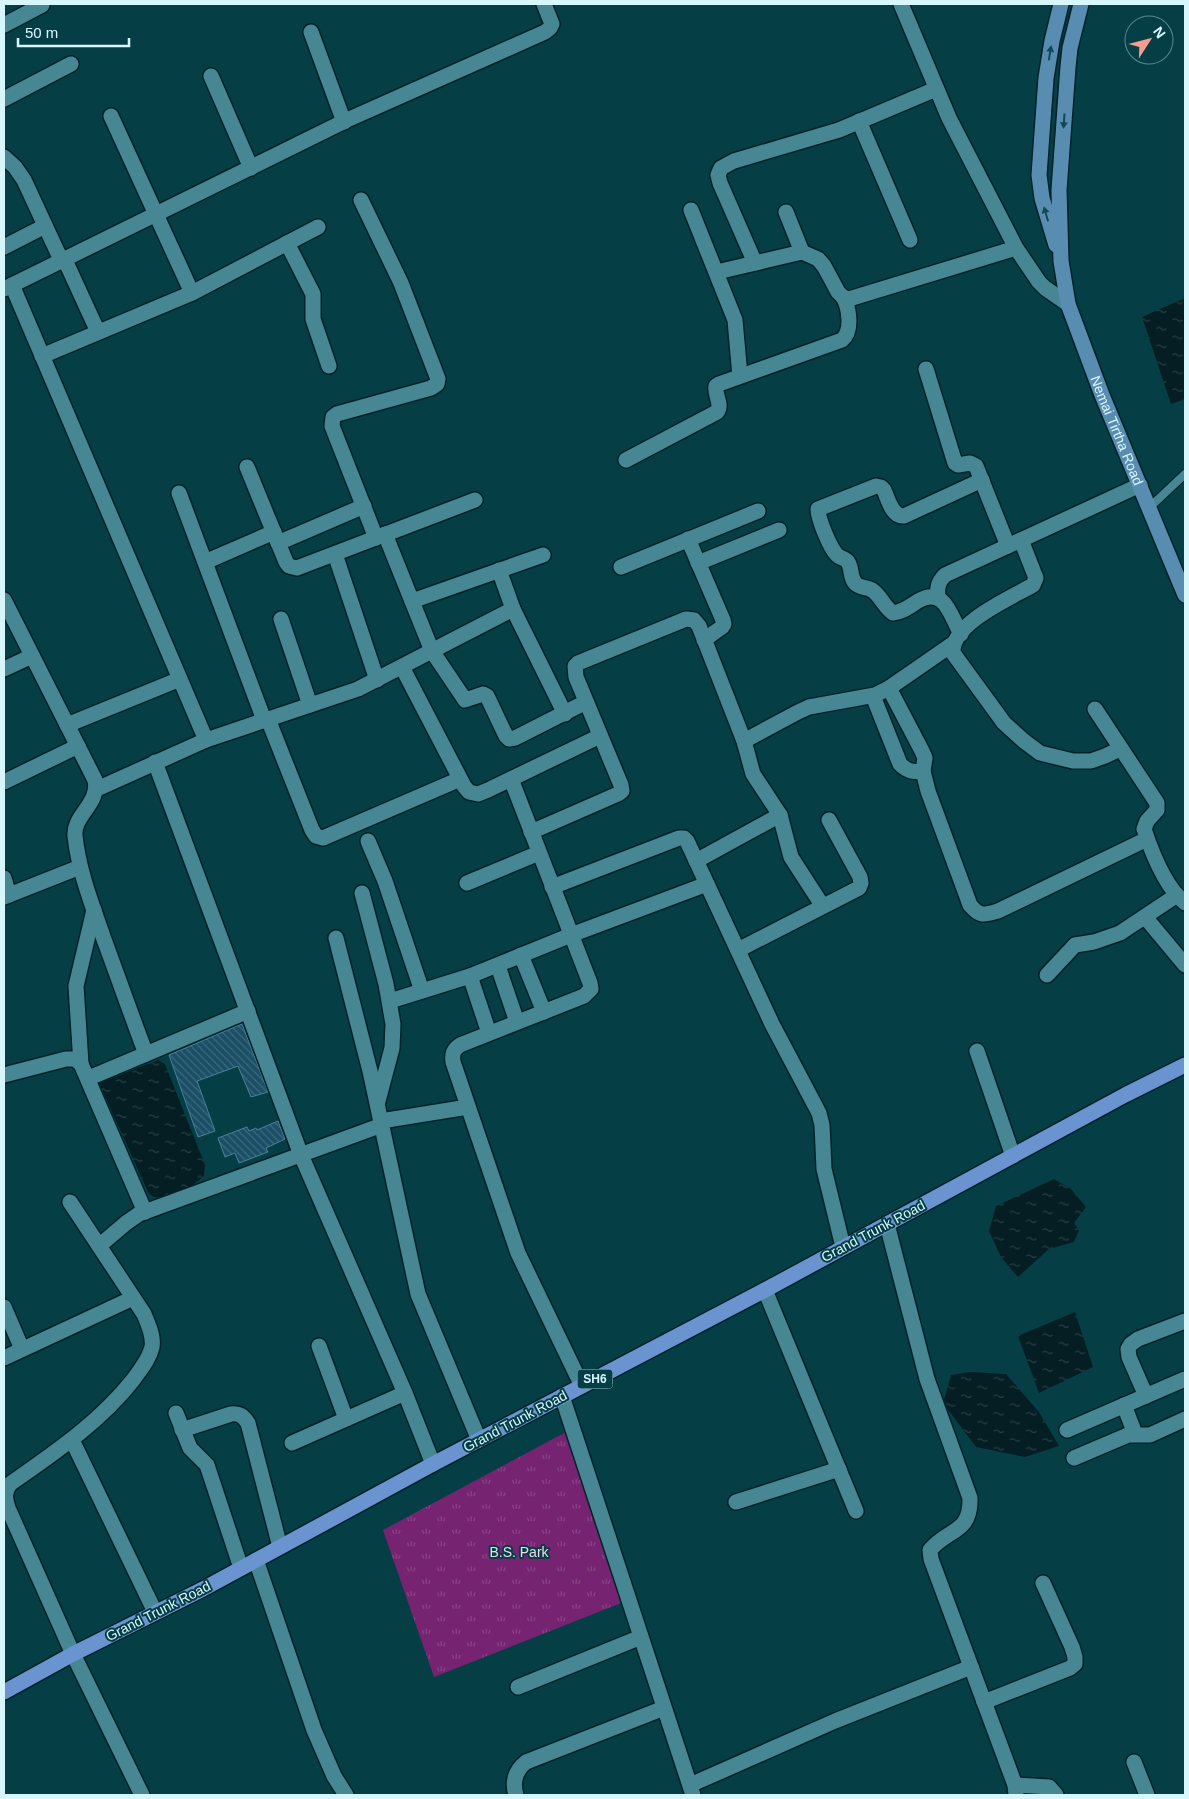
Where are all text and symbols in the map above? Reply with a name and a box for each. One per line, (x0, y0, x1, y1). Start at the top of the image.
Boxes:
scale bar (18, 15, 129, 47)
north arrow (1124, 15, 1174, 65)
text: 50 m (25, 24, 58, 41)
text: N (1150, 24, 1169, 41)
one-way arrow (1047, 45, 1055, 61)
one-way arrow (1060, 113, 1068, 129)
one-way arrow (1042, 207, 1050, 222)
street label: Nemai Tirtha Road (1088, 373, 1147, 488)
street label: Grand Trunk Road (818, 1197, 928, 1265)
road number: SH6 (578, 1370, 612, 1388)
street label: Grand Trunk Road (460, 1387, 570, 1455)
park label: B.S. Park (489, 1544, 550, 1560)
street label: Grand Trunk Road (103, 1578, 213, 1644)

